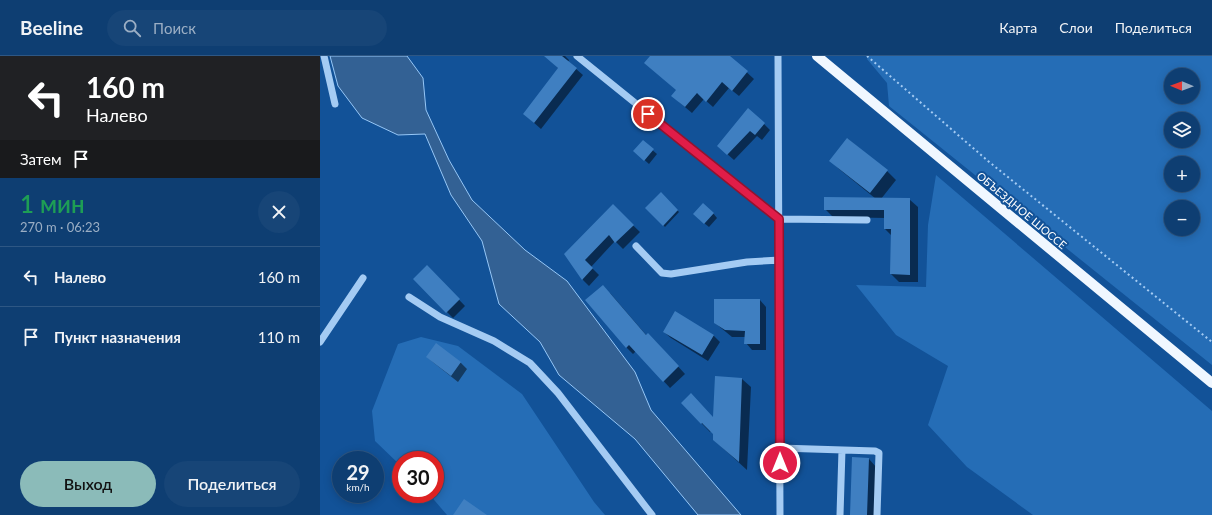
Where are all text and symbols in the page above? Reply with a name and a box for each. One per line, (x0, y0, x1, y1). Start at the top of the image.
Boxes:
search box (107, 10, 387, 46)
text: Beeline (20, 16, 83, 39)
icon: search (121, 17, 143, 39)
text: Поиск (153, 19, 196, 37)
text: Карта (999, 19, 1037, 36)
text: Слои (1059, 19, 1093, 36)
text: Поделиться (1115, 19, 1192, 36)
north arrow (1164, 68, 1200, 104)
map controls (1164, 68, 1200, 236)
text: 160 m (86, 70, 165, 104)
icon: left (20, 72, 72, 124)
pin (631, 97, 665, 131)
icon: arrive (637, 103, 659, 125)
text: Налево (86, 104, 148, 126)
button: layers (1164, 112, 1200, 148)
icon: arrive (70, 148, 92, 170)
text: Затем (20, 150, 62, 168)
button: + (1164, 156, 1200, 192)
street label: ОБЪЕЗДНОЕ ШОССЕ (975, 169, 1069, 251)
text: 1 мин (20, 189, 84, 218)
button: close (258, 191, 300, 233)
button: − (1164, 200, 1200, 236)
text: 270 m · 06:23 (20, 219, 100, 235)
icon: left (20, 266, 42, 288)
text: Налево (54, 268, 106, 286)
text: 160 m (258, 268, 300, 286)
icon: arrive (20, 326, 42, 348)
text: Пункт назначения (54, 328, 181, 346)
text: 110 m (258, 328, 300, 346)
position arrow (759, 442, 801, 484)
speed limit sign: 30 (392, 451, 444, 503)
text: 29 (346, 460, 370, 484)
button: Выход (20, 461, 156, 507)
button: Поделиться (164, 461, 300, 507)
text: km/h (346, 481, 370, 493)

